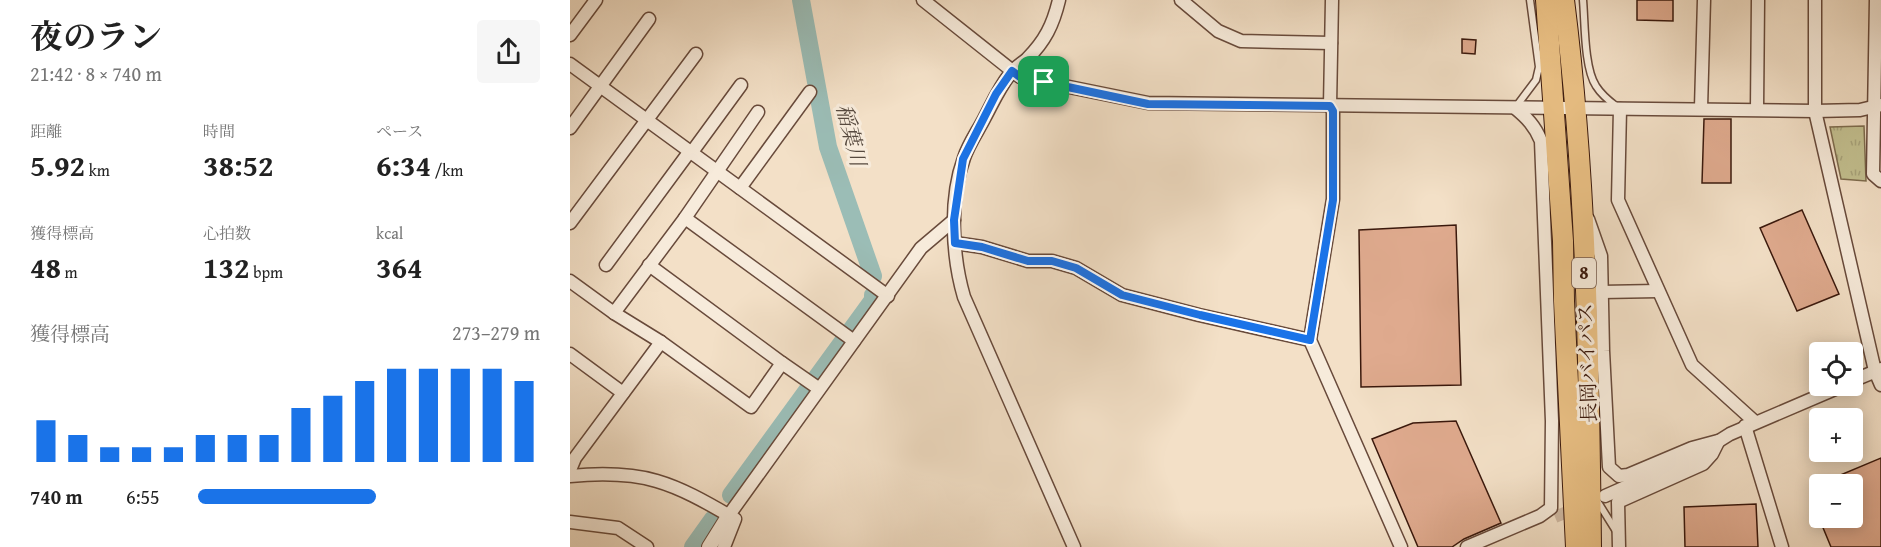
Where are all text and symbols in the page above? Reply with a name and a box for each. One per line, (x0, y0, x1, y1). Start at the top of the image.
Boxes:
text: 夜のラン (30, 12, 162, 60)
button: share (477, 20, 540, 83)
pin (1018, 56, 1069, 107)
text: 21:42 · 8 × 740 m (30, 59, 162, 88)
icon: arrive (1027, 65, 1060, 98)
water label: 稲葉川 (829, 101, 875, 171)
text: 距離 (30, 119, 62, 143)
text: 時間 (203, 119, 235, 143)
text: ペース (376, 119, 423, 143)
text: 5.92 (30, 143, 85, 187)
text: 38:52 (203, 143, 274, 187)
text: 6:34 (376, 143, 431, 187)
text: km (85, 158, 110, 182)
text: /km (431, 158, 463, 182)
text: 獲得標高 (30, 221, 94, 245)
text: 心拍数 (203, 221, 251, 245)
text: kcal (376, 221, 403, 245)
text: 48 (30, 245, 61, 289)
text: 132 (203, 245, 250, 289)
text: 364 (376, 245, 423, 289)
road number: 8 (1572, 258, 1596, 288)
text: m (61, 260, 78, 284)
text: bpm (250, 260, 283, 284)
street label: 長岡バイパス (1570, 303, 1603, 423)
text: 273–279 m (452, 318, 540, 347)
text: 獲得標高 (30, 319, 110, 348)
map controls (1809, 342, 1863, 528)
button: locate (1809, 342, 1863, 396)
button: + (1809, 408, 1863, 462)
button: − (1809, 474, 1863, 528)
text: 740 m (30, 482, 83, 511)
text: 6:55 (126, 482, 160, 511)

